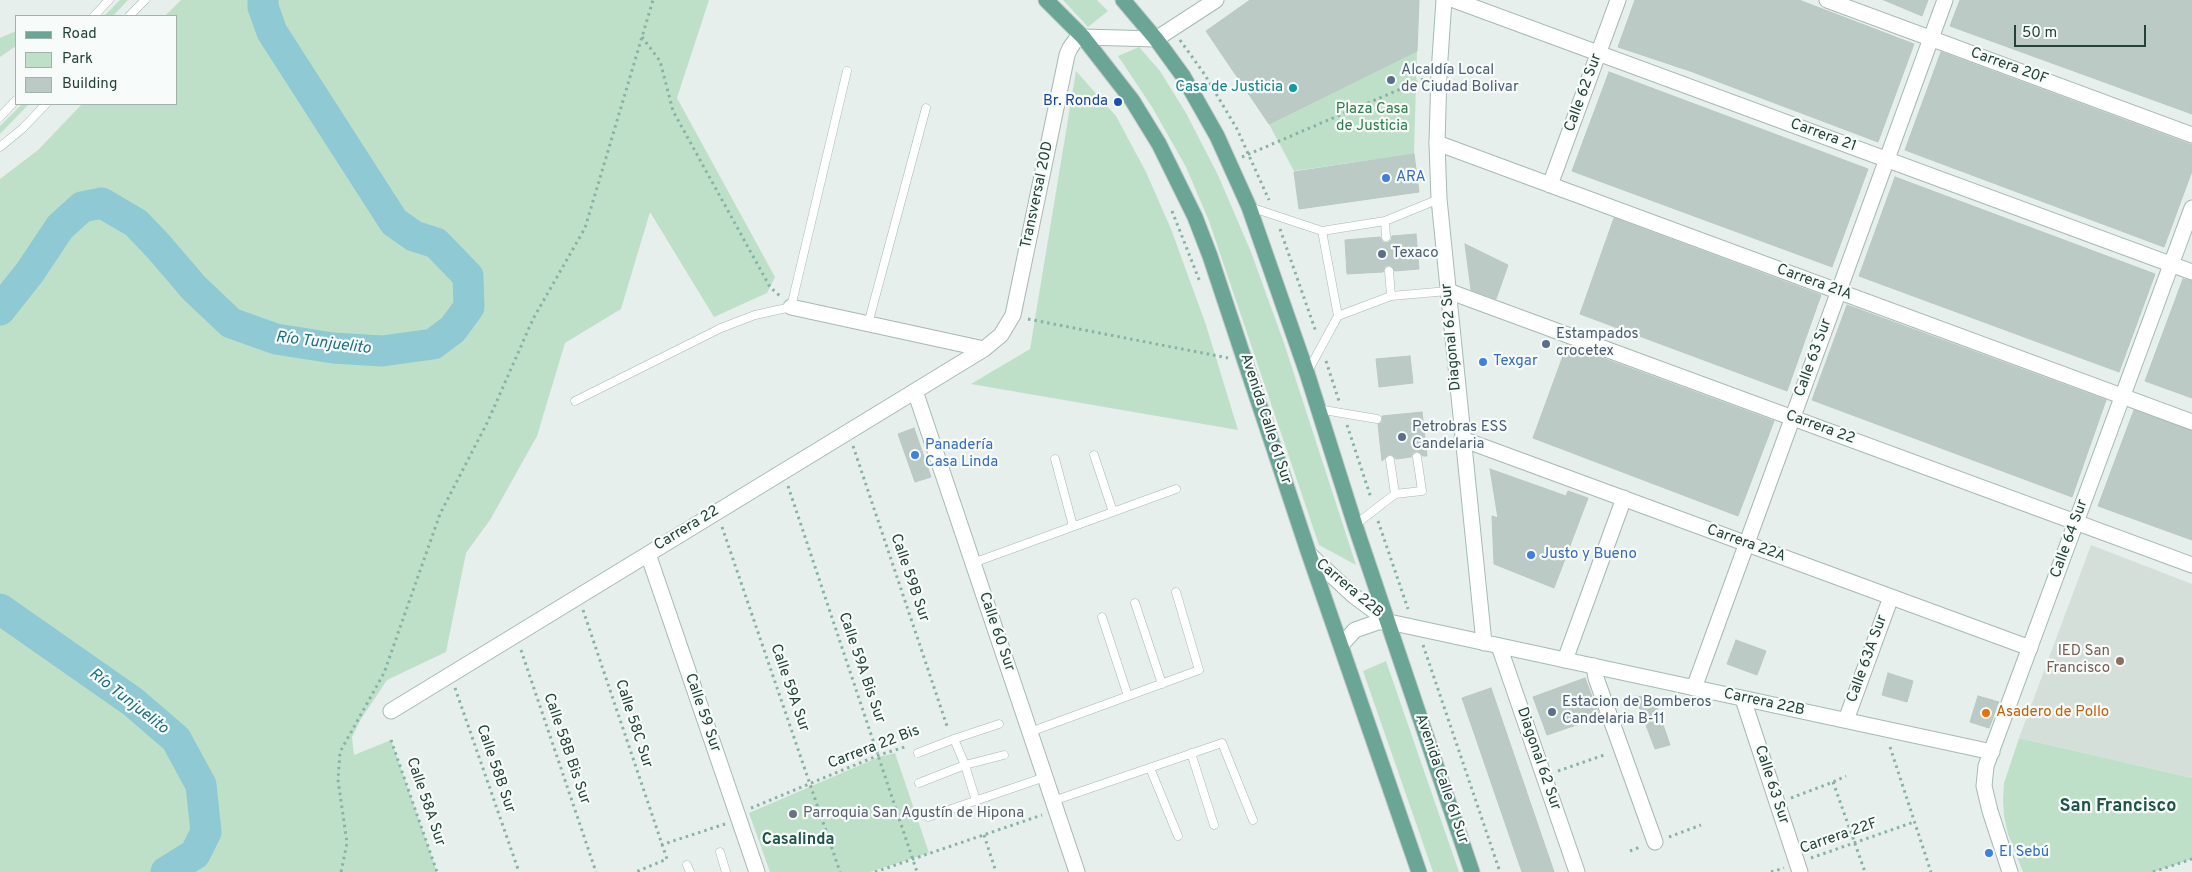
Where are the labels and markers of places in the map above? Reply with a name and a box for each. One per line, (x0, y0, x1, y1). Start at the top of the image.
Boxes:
place label: Alcaldía Local de Ciudad Bolivar (1401, 62, 1519, 97)
marker: Alcaldía Local de Ciudad Bolivar (1385, 74, 1397, 86)
place label: Casa de Justicia (1175, 79, 1283, 97)
marker: Casa de Justicia (1287, 82, 1299, 94)
place label: Br. Ronda (1043, 93, 1108, 111)
marker: Br. Ronda (1112, 96, 1124, 108)
place label: ARA (1396, 169, 1426, 187)
marker: ARA (1380, 172, 1392, 184)
place label: Texaco (1392, 245, 1438, 263)
marker: Texaco (1376, 248, 1388, 260)
place label: Estampados crocetex (1556, 326, 1639, 361)
marker: Estampados crocetex (1540, 338, 1552, 350)
place label: Texgar (1493, 353, 1538, 371)
marker: Texgar (1477, 356, 1489, 368)
place label: Petrobras ESS Candelaria (1412, 419, 1507, 454)
marker: Petrobras ESS Candelaria (1396, 431, 1408, 443)
place label: Panadería Casa Linda (925, 437, 998, 472)
marker: Panadería Casa Linda (909, 449, 921, 461)
place label: Justo y Bueno (1541, 546, 1637, 564)
marker: Justo y Bueno (1525, 549, 1537, 561)
place label: IED San Francisco (2046, 643, 2110, 678)
marker: IED San Francisco (2114, 655, 2126, 667)
place label: Estacion de Bomberos Candelaria B-11 (1562, 694, 1711, 729)
place label: Asadero de Pollo (1996, 704, 2109, 722)
marker: Estacion de Bomberos Candelaria B-11 (1546, 706, 1558, 718)
marker: Asadero de Pollo (1980, 707, 1992, 719)
place label: Parroquia San Agustín de Hipona (803, 805, 1024, 823)
marker: Parroquia San Agustín de Hipona (787, 808, 799, 820)
place label: El Sebú (1999, 844, 2049, 862)
marker: El Sebú (1983, 847, 1995, 859)

